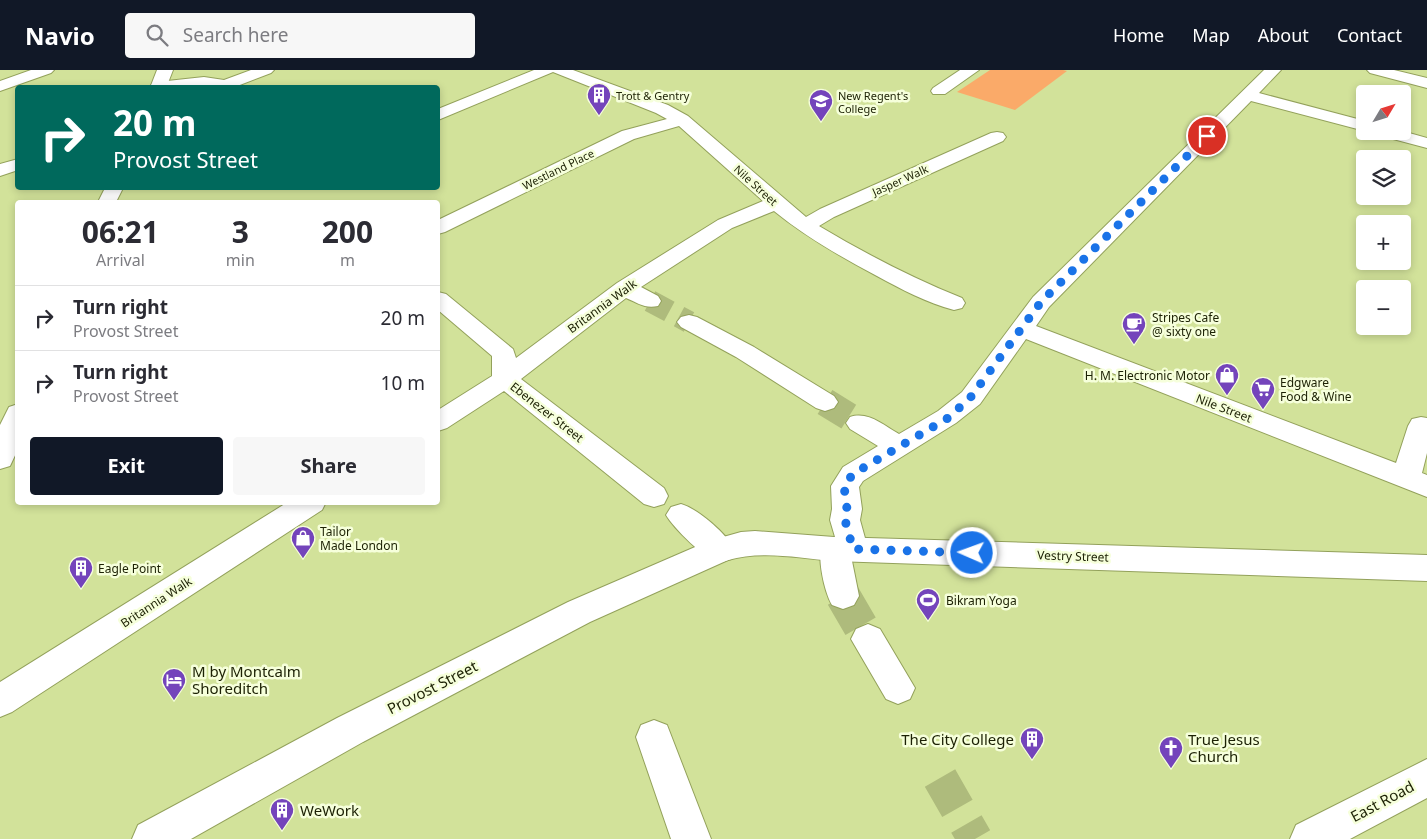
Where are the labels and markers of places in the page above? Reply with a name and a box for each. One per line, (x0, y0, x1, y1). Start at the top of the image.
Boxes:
building icon: Trott & Gentry (586, 82, 612, 116)
place label: Trott & Gentry (616, 88, 690, 103)
school or university icon: New Regent's College (808, 88, 834, 122)
place label: New Regent's College (838, 88, 908, 116)
pin (1186, 115, 1228, 157)
place label: Stripes Cafe @ sixty one (1152, 309, 1219, 340)
cafe icon: Stripes Cafe @ sixty one (1121, 311, 1147, 345)
shop icon: H. M. Electronic Motor (1214, 362, 1240, 396)
place label: H. M. Electronic Motor (1085, 367, 1210, 384)
place label: Edgware Food & Wine (1280, 374, 1352, 405)
supermarket icon: Edgware Food & Wine (1250, 376, 1276, 410)
place label: Tailor Made London (320, 523, 398, 554)
shop icon: Tailor Made London (290, 525, 316, 559)
building icon: Eagle Point (68, 555, 94, 589)
place label: Eagle Point (98, 560, 162, 577)
sports icon: Bikram Yoga (915, 587, 941, 621)
place label: Bikram Yoga (946, 592, 1017, 609)
place label: M by Montcalm Shoreditch (192, 661, 301, 698)
hotel icon: M by Montcalm Shoreditch (161, 667, 187, 701)
building icon: The City College (1019, 726, 1045, 760)
place label: The City College (901, 729, 1014, 749)
place label: True Jesus Church (1188, 729, 1260, 766)
church icon: True Jesus Church (1158, 735, 1184, 769)
building icon: WeWork (269, 797, 295, 831)
place label: WeWork (300, 800, 359, 820)

